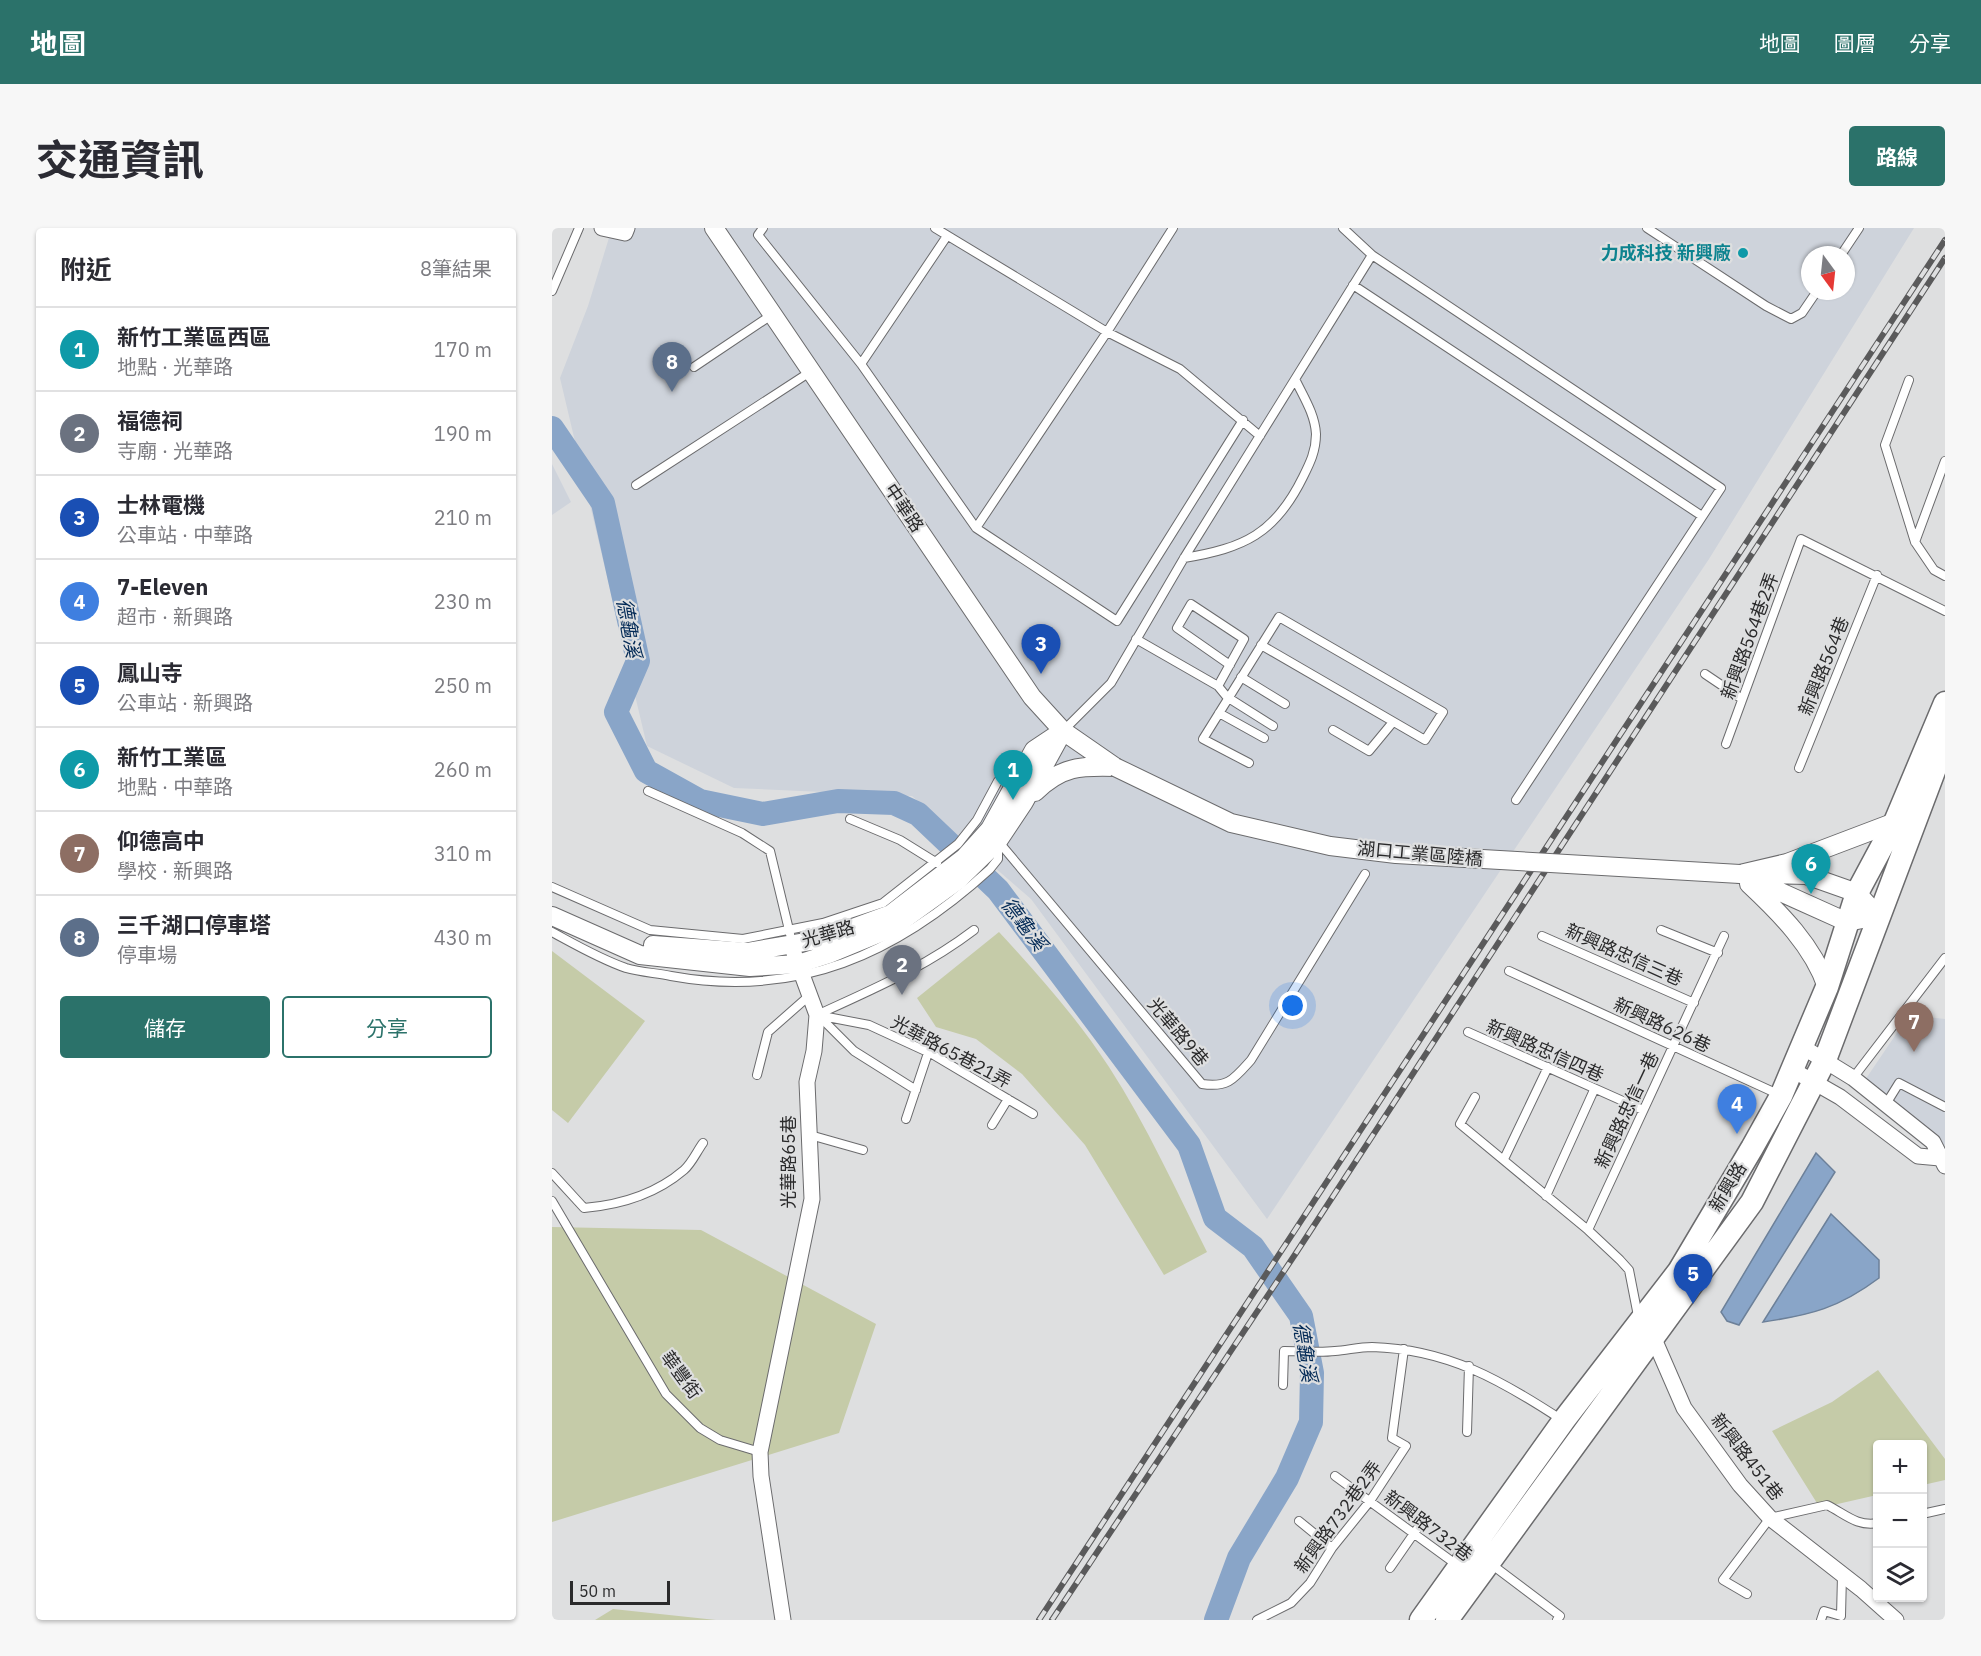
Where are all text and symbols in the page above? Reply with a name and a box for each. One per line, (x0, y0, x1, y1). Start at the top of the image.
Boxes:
text: 地圖 (30, 25, 86, 62)
text: 地圖 (1759, 29, 1801, 57)
text: 圖層 (1834, 29, 1876, 57)
text: 分享 (1909, 29, 1951, 57)
button: 路線 (1849, 126, 1945, 186)
text: 交通資訊 (36, 132, 204, 187)
place label: 力成科技 新興廠 (1601, 241, 1731, 264)
marker: 力成科技 新興廠 (1736, 246, 1750, 260)
north arrow (1801, 246, 1855, 300)
text: 附近 (60, 252, 112, 286)
text: 8筆結果 (420, 255, 492, 282)
text: 新竹工業區西區 (117, 322, 271, 351)
text: 1 (74, 336, 86, 363)
text: 170 m (434, 336, 492, 363)
pin: 8 (652, 342, 692, 392)
text: 地點 · 光華路 (117, 353, 233, 380)
text: 福德祠 (117, 406, 183, 435)
text: 2 (74, 420, 86, 447)
text: 190 m (434, 420, 492, 447)
text: 寺廟 · 光華路 (117, 437, 233, 464)
street label: 中華路 (880, 479, 929, 537)
text: 士林電機 (117, 490, 205, 519)
text: 3 (74, 504, 86, 531)
text: 210 m (434, 504, 492, 531)
text: 公車站 · 中華路 (117, 521, 253, 548)
street label: 新興路564巷2弄 (1716, 569, 1783, 702)
text: 7-Eleven (117, 572, 208, 601)
text: 4 (74, 588, 86, 615)
text: 230 m (434, 588, 492, 615)
water label: 德龜溪 (611, 596, 649, 663)
text: 超市 · 新興路 (117, 603, 233, 630)
street label: 新興路564巷 (1793, 613, 1854, 719)
pin: 3 (1022, 624, 1060, 674)
text: 鳳山寺 (117, 658, 183, 687)
text: 5 (74, 672, 86, 699)
text: 250 m (434, 672, 492, 699)
text: 公車站 · 新興路 (117, 689, 253, 716)
text: 新竹工業區 (117, 742, 227, 771)
pin: 1 (994, 750, 1032, 800)
text: 6 (74, 756, 86, 783)
text: 260 m (434, 756, 492, 783)
text: 地點 · 中華路 (117, 773, 233, 800)
text: 仰德高中 (117, 826, 205, 855)
street label: 湖口工業區陸橋 (1356, 837, 1484, 870)
text: 7 (74, 840, 86, 867)
text: 310 m (434, 840, 492, 867)
pin: 6 (1792, 844, 1830, 894)
text: 學校 · 新興路 (117, 857, 233, 884)
water label: 德龜溪 (996, 892, 1055, 958)
text: 三千湖口停車塔 (117, 910, 271, 939)
street label: 光華路 (799, 915, 857, 952)
street label: 新興路忠信三巷 (1562, 918, 1686, 991)
text: 8 (74, 924, 86, 951)
text: 430 m (434, 924, 492, 951)
text: 停車場 (117, 941, 177, 968)
pin: 2 (882, 946, 922, 995)
your location (1278, 991, 1307, 1020)
street label: 新興路626巷 (1610, 992, 1714, 1057)
street label: 光華路9巷 (1143, 993, 1214, 1071)
button: 儲存 (60, 996, 270, 1058)
button: 分享 (282, 996, 492, 1058)
pin: 7 (1894, 1002, 1934, 1052)
street label: 光華路65巷21弄 (887, 1010, 1015, 1093)
street label: 新興路忠信四巷 (1483, 1014, 1607, 1087)
street label: 新興路忠信一巷 (1589, 1048, 1664, 1172)
pin: 4 (1718, 1084, 1756, 1134)
street label: 光華路65巷 (777, 1115, 800, 1209)
street label: 新興路 (1704, 1158, 1751, 1216)
pin: 5 (1674, 1254, 1712, 1304)
water label: 德龜溪 (1287, 1320, 1324, 1387)
street label: 華豐街 (656, 1346, 707, 1403)
street label: 新興路451巷 (1706, 1408, 1789, 1505)
map controls (1873, 1440, 1927, 1602)
button: + (1873, 1440, 1927, 1494)
street label: 新興路732巷2弄 (1289, 1456, 1386, 1577)
street label: 新興路732巷 (1380, 1485, 1477, 1566)
button: − (1873, 1494, 1927, 1548)
button: layers (1873, 1548, 1927, 1602)
scale bar (570, 1578, 670, 1606)
text: 50 m (579, 1581, 616, 1601)

